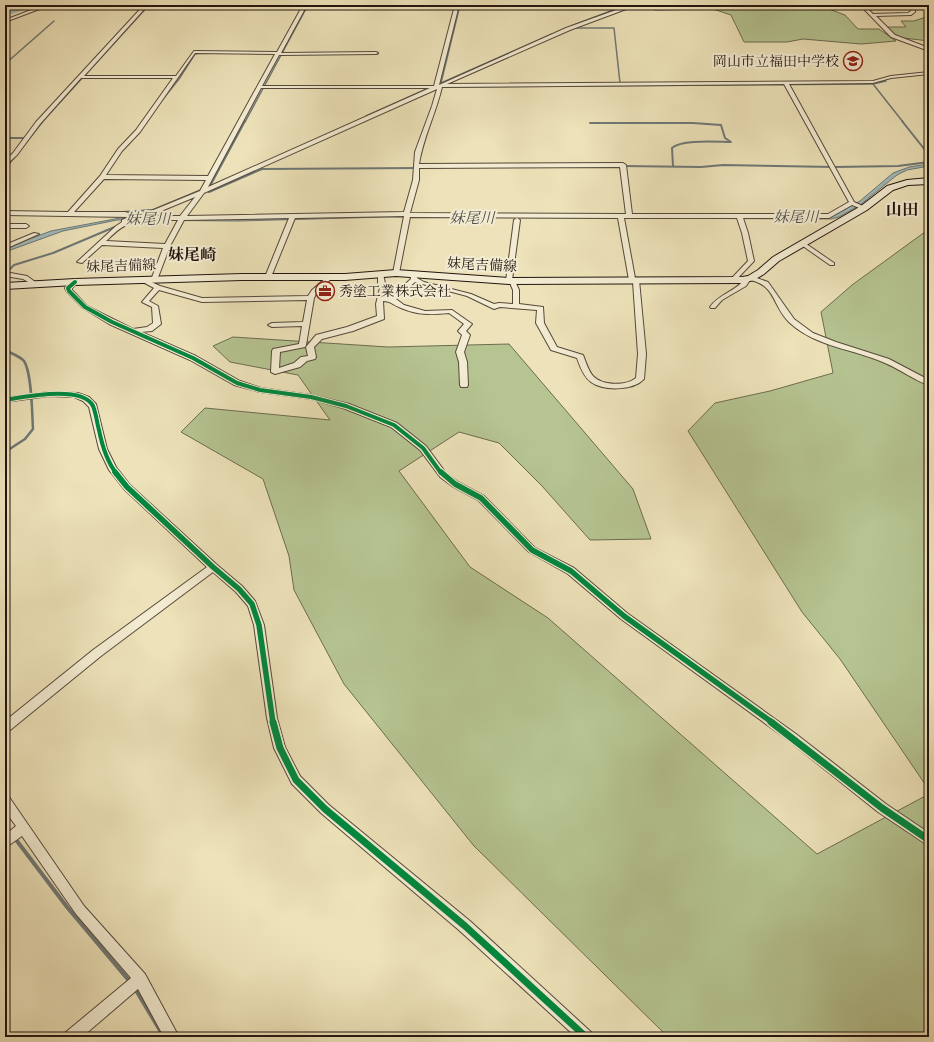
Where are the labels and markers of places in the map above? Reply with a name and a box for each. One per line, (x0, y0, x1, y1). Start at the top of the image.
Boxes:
school or university icon: 岡山市立福田中学校 (842, 50, 864, 72)
place label: 岡山市立福田中学校 (713, 52, 839, 71)
office icon: 秀塗工業株式会社 (314, 280, 336, 302)
place label: 秀塗工業株式会社 (339, 282, 451, 301)

